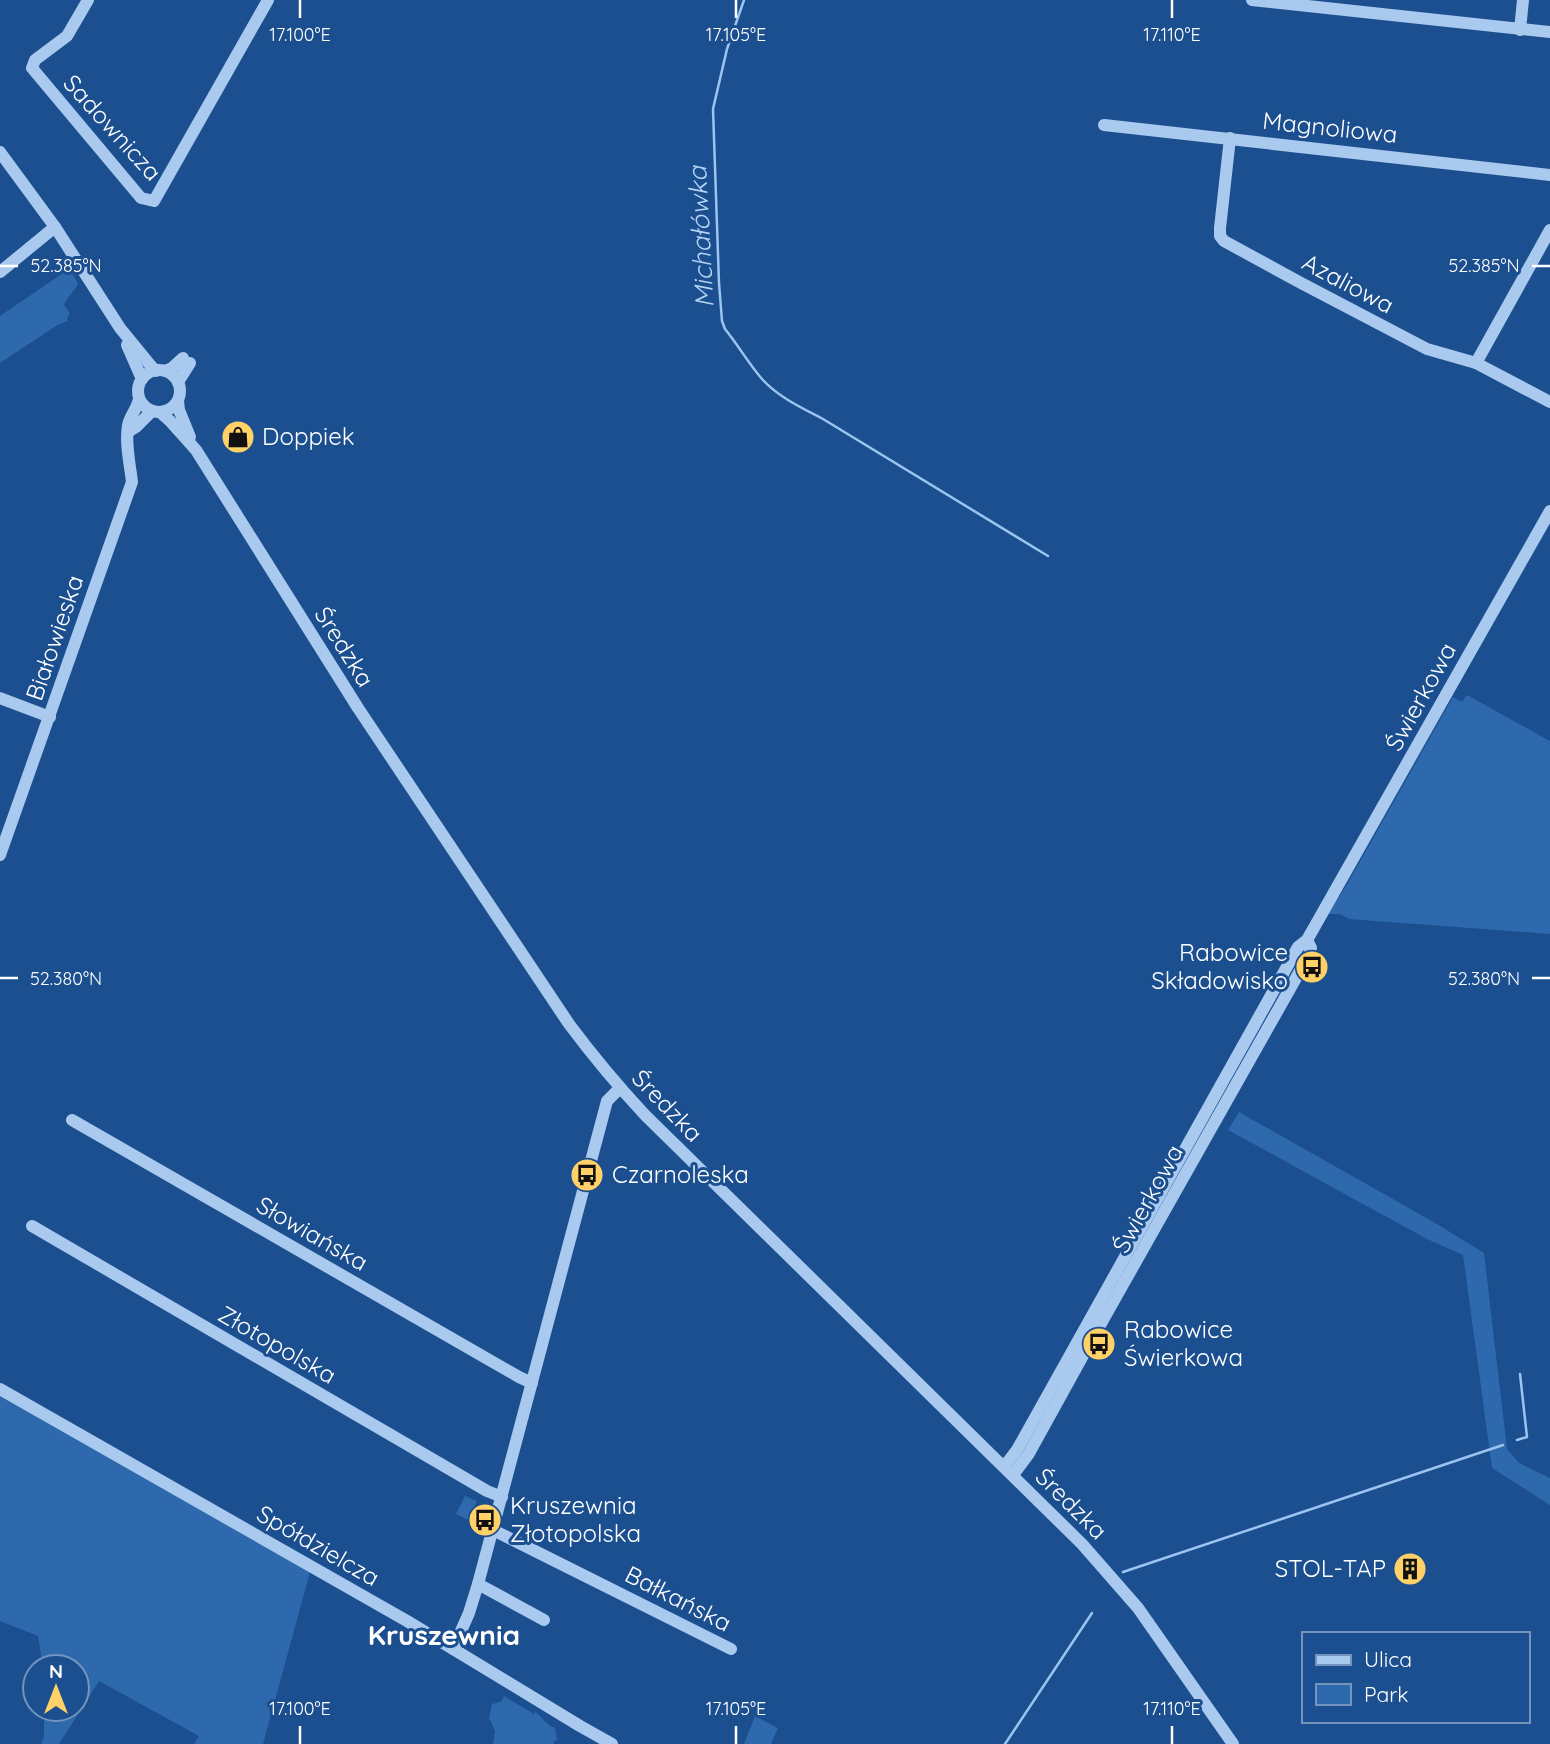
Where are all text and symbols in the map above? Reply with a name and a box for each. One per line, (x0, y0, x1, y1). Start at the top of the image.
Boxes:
text: 17.100°E (269, 23, 331, 46)
text: 17.105°E (706, 23, 766, 46)
text: 17.110°E (1143, 23, 1201, 46)
street label: Sadownicza (57, 68, 168, 187)
street label: Magnoliowa (1261, 105, 1399, 149)
water label: Michałówka (680, 164, 721, 309)
street label: Azaliowa (1298, 247, 1399, 320)
text: 52.385°N (30, 254, 102, 277)
text: 52.385°N (1448, 254, 1520, 277)
shop icon: Doppiek (219, 418, 257, 456)
place label: Doppiek (262, 421, 355, 451)
street label: Białowieska (19, 571, 90, 704)
street label: Średzka (309, 601, 381, 692)
street label: Świerkowa (1378, 637, 1462, 756)
place label: Rabowice Składowisko (1151, 937, 1288, 995)
bus stop icon: Rabowice Składowisko (1293, 948, 1331, 986)
text: 52.380°N (30, 967, 102, 990)
text: 52.380°N (1448, 967, 1520, 990)
street label: Średzka (626, 1063, 709, 1148)
street label: Świerkowa (1105, 1139, 1189, 1258)
bus stop icon: Czarnoleska (568, 1156, 606, 1194)
place label: Czarnoleska (612, 1159, 749, 1189)
street label: Słowiańska (251, 1189, 374, 1277)
street label: Złotopolska (213, 1298, 342, 1390)
place label: Rabowice Świerkowa (1124, 1314, 1243, 1372)
bus stop icon: Rabowice Świerkowa (1080, 1325, 1118, 1363)
street label: Średzka (1030, 1461, 1114, 1545)
place label: Kruszewnia Złotopolska (510, 1490, 641, 1548)
street label: Spółdzielcza (252, 1498, 385, 1592)
bus stop icon: Kruszewnia Złotopolska (466, 1501, 504, 1539)
building icon: STOL-TAP (1391, 1550, 1429, 1588)
place label: STOL-TAP (1275, 1553, 1386, 1583)
street label: Bałkańska (620, 1559, 737, 1638)
district label: Kruszewnia (368, 1617, 520, 1652)
legend (1302, 1632, 1529, 1723)
text: Ulica (1364, 1646, 1412, 1672)
north arrow (21, 1653, 91, 1723)
text: N (49, 1659, 63, 1683)
text: Park (1364, 1681, 1408, 1707)
text: 17.100°E (269, 1697, 331, 1720)
text: 17.105°E (706, 1697, 766, 1720)
text: 17.110°E (1143, 1697, 1201, 1720)

